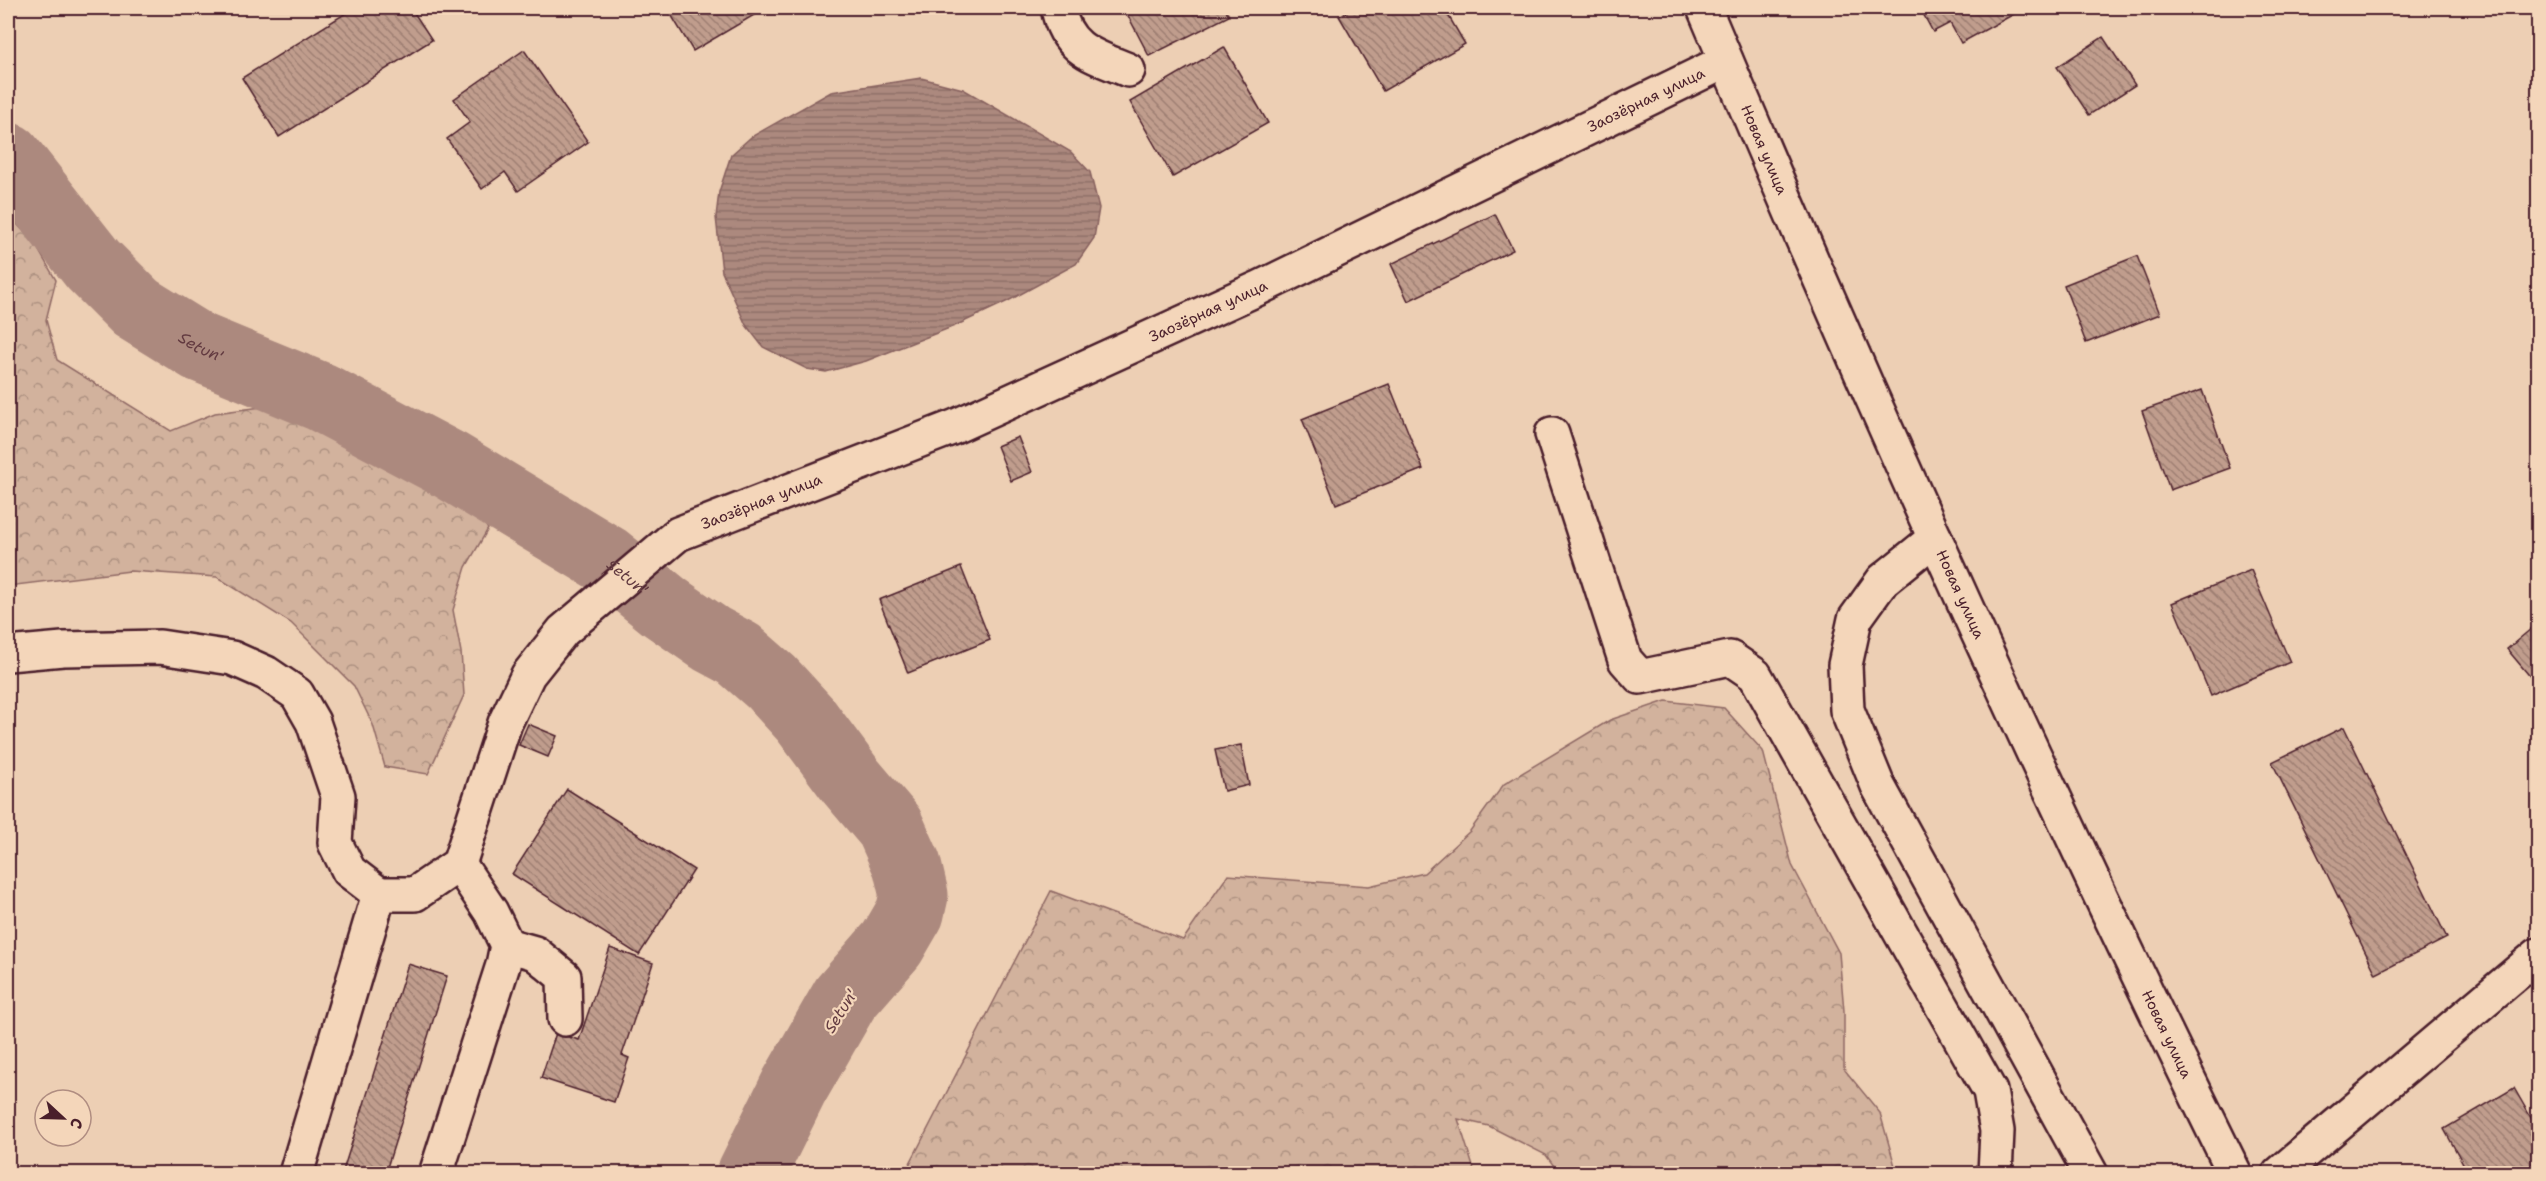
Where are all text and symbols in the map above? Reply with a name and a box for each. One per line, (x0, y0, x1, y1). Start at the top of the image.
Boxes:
street label: Заозёрная улица (1584, 63, 1709, 137)
street label: Новая улица (1736, 102, 1792, 198)
street label: Заозёрная улица (1146, 275, 1272, 347)
water label: Setun' (175, 327, 227, 367)
street label: Заозёрная улица (698, 469, 825, 534)
street label: Новая улица (1931, 547, 1990, 643)
water label: Setun' (602, 554, 653, 600)
water label: Setun' (819, 985, 862, 1037)
street label: Новая улица (2137, 987, 2197, 1082)
north arrow (33, 1088, 93, 1148)
text: С (65, 1115, 88, 1132)

